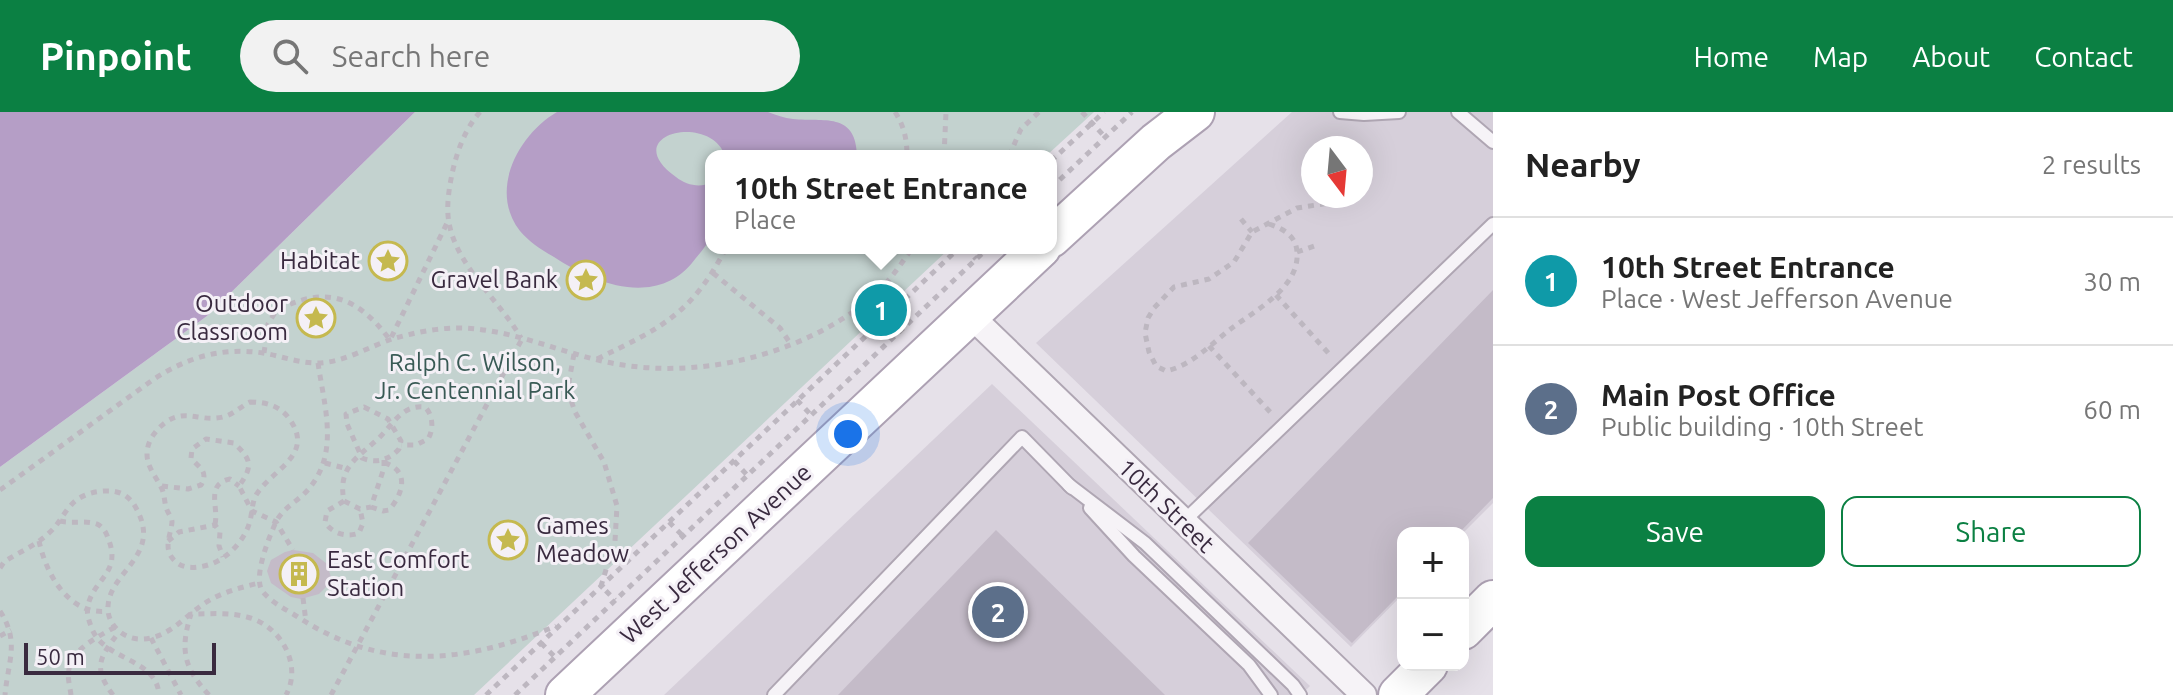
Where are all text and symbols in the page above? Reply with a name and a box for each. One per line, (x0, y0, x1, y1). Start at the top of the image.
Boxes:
search box (240, 20, 800, 92)
icon: search (268, 34, 312, 78)
text: Pinpoint (40, 35, 192, 77)
text: Search here (332, 39, 490, 73)
text: Home (1694, 41, 1769, 72)
text: Map (1813, 41, 1868, 72)
text: About (1912, 41, 1990, 72)
text: Contact (2034, 41, 2133, 72)
north arrow (1301, 136, 1373, 208)
text: Nearby (1525, 145, 1640, 183)
popup (705, 150, 1057, 254)
text: 2 results (2042, 150, 2141, 179)
text: 10th Street Entrance (734, 171, 1028, 205)
text: Place (734, 205, 796, 234)
place icon: Habitat (367, 240, 409, 282)
place label: Habitat (280, 247, 361, 274)
text: 10th Street Entrance (1601, 250, 1895, 284)
place icon: Gravel Bank (565, 259, 607, 301)
place label: Gravel Bank (431, 266, 558, 293)
text: 1 (1544, 267, 1558, 296)
text: 30 m (2083, 267, 2141, 296)
pin: 1 (855, 280, 907, 340)
text: Place · West Jefferson Avenue (1601, 284, 1953, 313)
place label: Outdoor Classroom (176, 290, 288, 345)
place icon: Outdoor Classroom (295, 297, 337, 339)
park label: Ralph C. Wilson, Jr. Centennial Park (375, 349, 575, 404)
text: Main Post Office (1601, 378, 1836, 412)
text: 2 (1544, 395, 1558, 424)
text: 60 m (2083, 395, 2141, 424)
text: Public building · 10th Street (1601, 412, 1924, 441)
your location (828, 414, 868, 454)
street label: 10th Street (1113, 453, 1220, 558)
street label: West Jefferson Avenue (615, 458, 817, 649)
button: Save (1525, 496, 1825, 567)
button: Share (1841, 496, 2141, 567)
place label: Games Meadow (536, 512, 629, 567)
place icon: Games Meadow (487, 519, 529, 561)
map controls (1397, 527, 1469, 671)
button: + (1397, 527, 1469, 599)
place label: East Comfort Station (327, 546, 470, 601)
building icon: East Comfort Station (278, 553, 320, 595)
pin: 2 (972, 582, 1024, 642)
button: − (1397, 599, 1469, 671)
scale bar (24, 639, 216, 675)
text: 50 m (36, 644, 85, 669)

